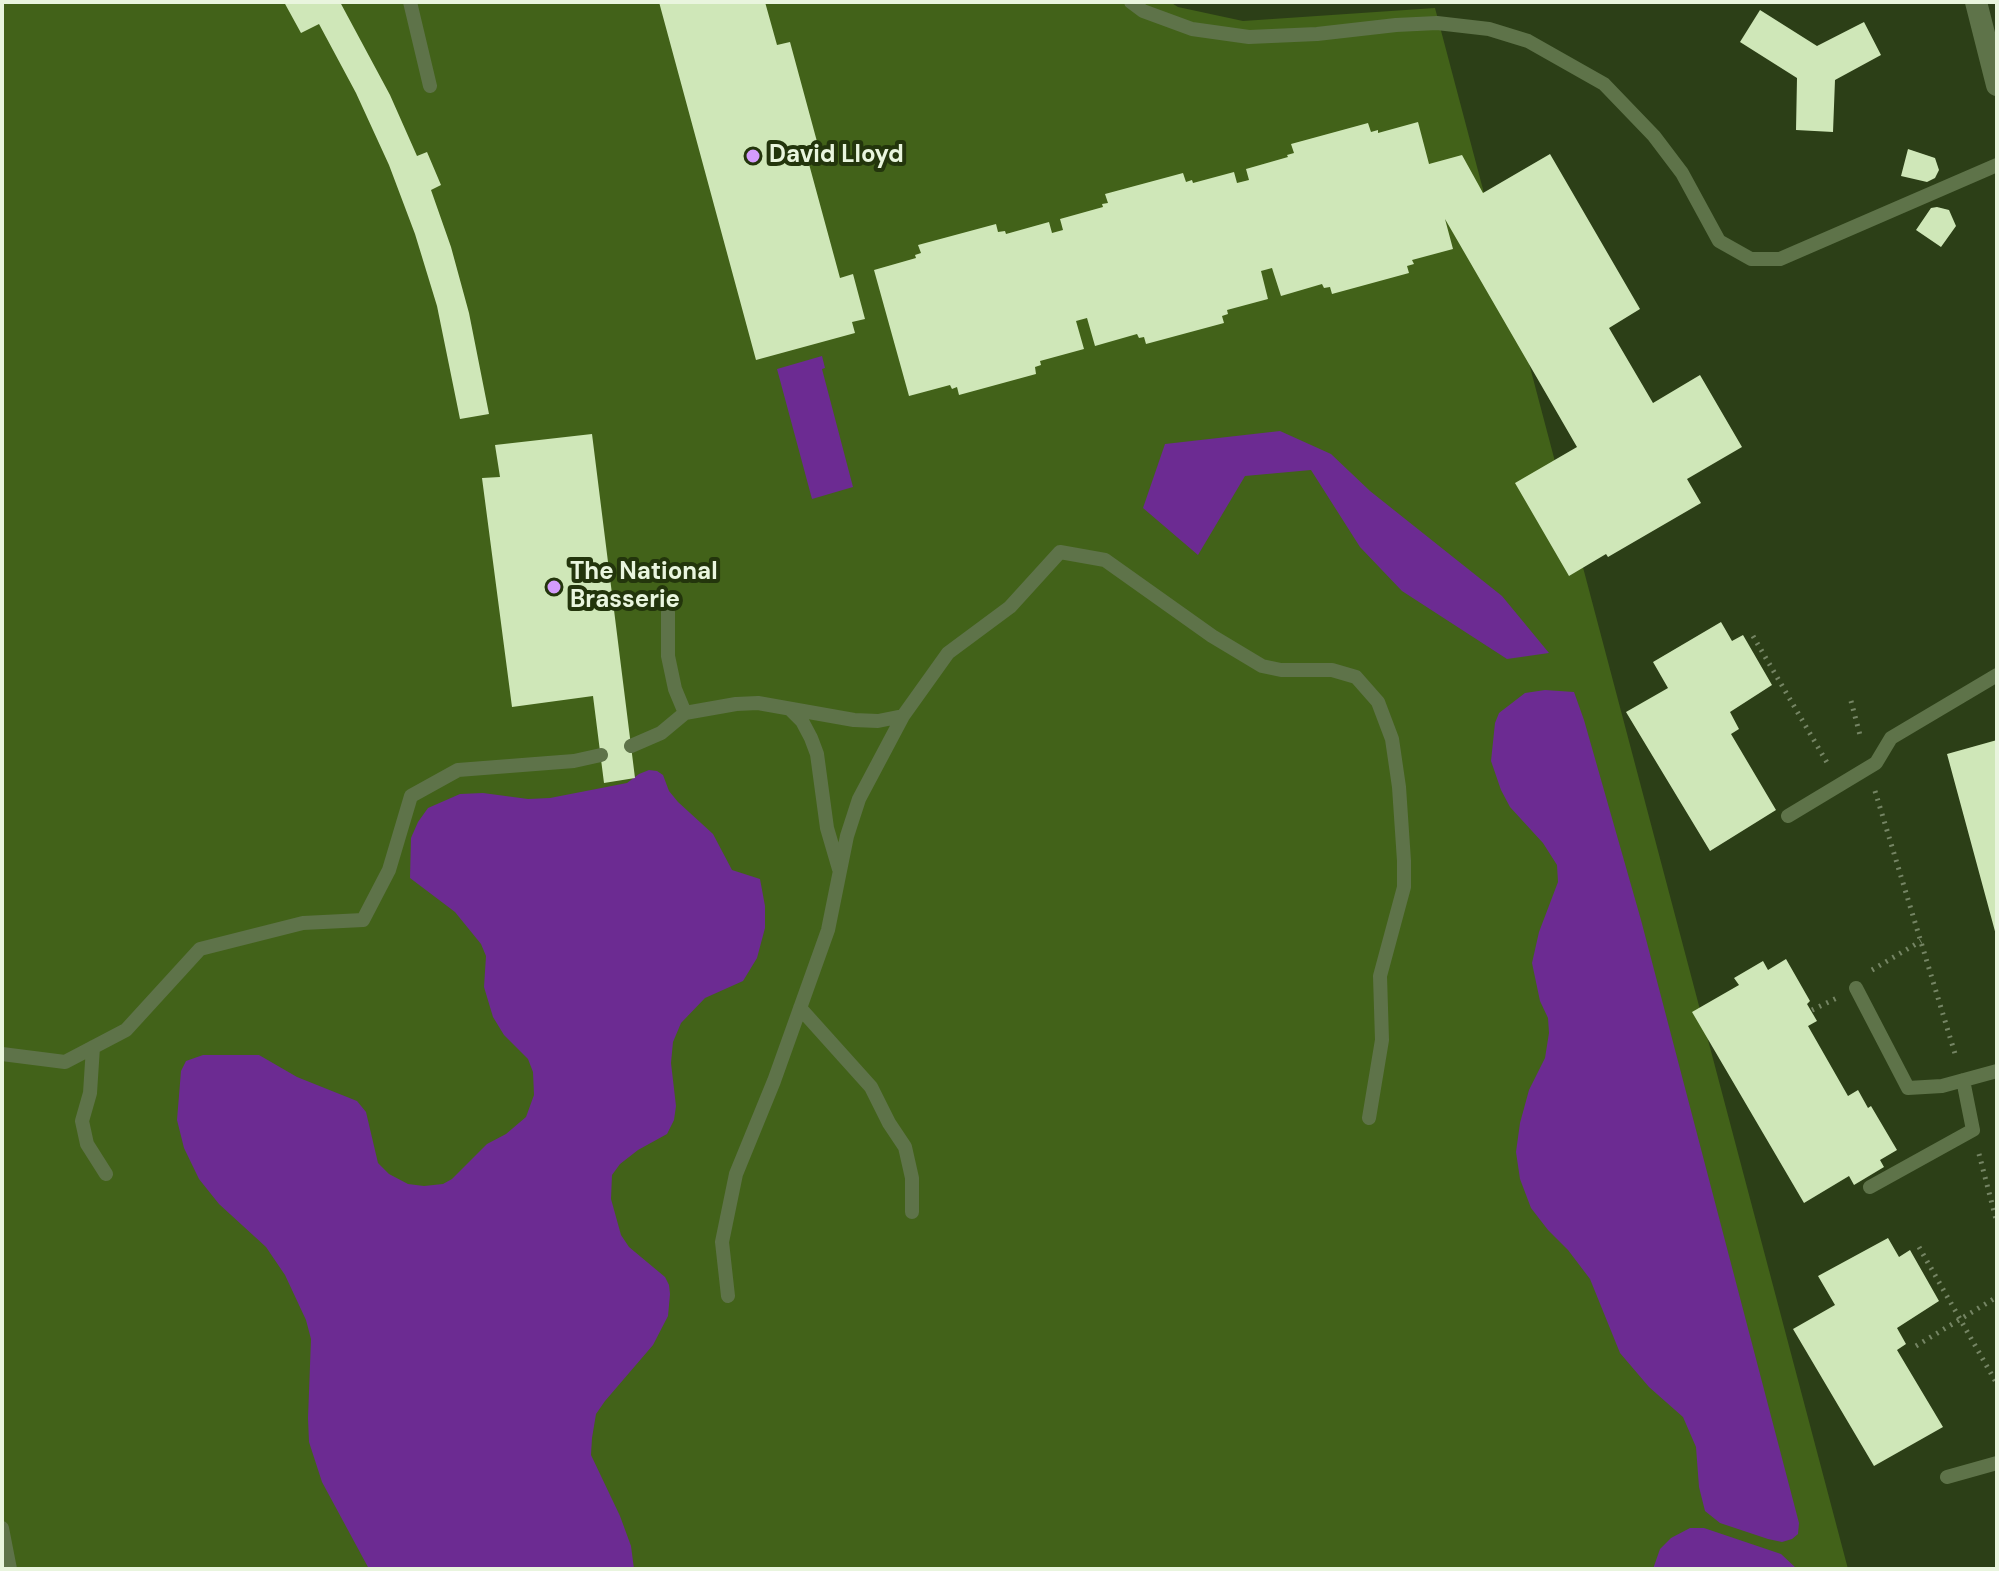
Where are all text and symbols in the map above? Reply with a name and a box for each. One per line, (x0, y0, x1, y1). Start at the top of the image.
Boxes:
place label: David Lloyd (769, 142, 904, 170)
marker: David Lloyd (744, 147, 762, 165)
place label: The National Brasserie (570, 559, 718, 615)
marker: The National Brasserie (545, 578, 563, 596)

